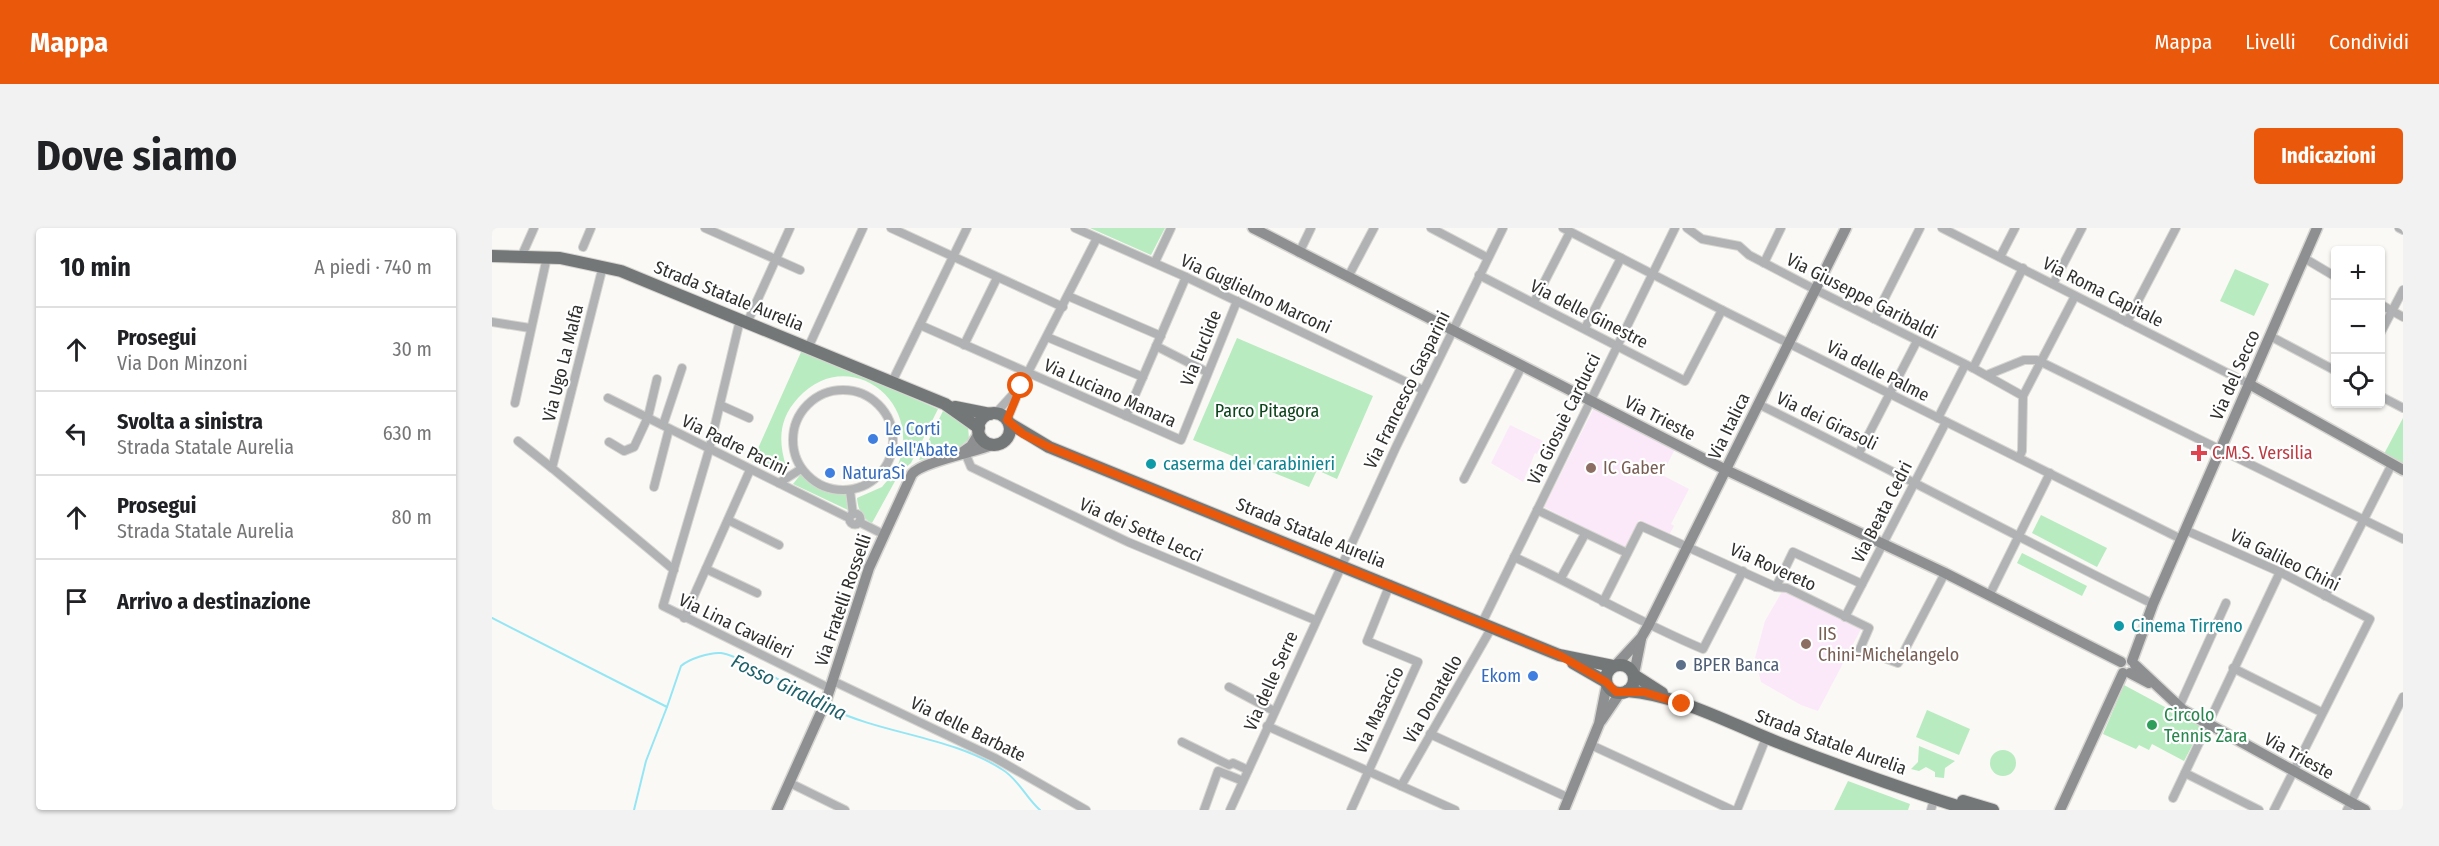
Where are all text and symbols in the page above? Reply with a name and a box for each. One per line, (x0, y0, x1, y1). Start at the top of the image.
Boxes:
text: Mappa (30, 26, 108, 59)
text: Mappa (2155, 29, 2212, 55)
text: Livelli (2245, 29, 2296, 55)
text: Condividi (2329, 29, 2409, 55)
button: Indicazioni (2254, 128, 2403, 184)
text: Dove siamo (36, 131, 237, 181)
map controls (2331, 246, 2385, 408)
button: + (2331, 246, 2385, 300)
street label: Via Giuseppe Garibaldi (1783, 248, 1941, 344)
street label: Via Guglielmo Marconi (1177, 249, 1335, 339)
text: 10 min (60, 252, 131, 283)
street label: Via Roma Capitale (2039, 252, 2167, 332)
text: A piedi · 740 m (314, 255, 432, 279)
street label: Strada Statale Aurelia (651, 256, 807, 336)
street label: Via delle Ginestre (1526, 275, 1652, 353)
button: − (2331, 300, 2385, 354)
street label: Via Ugo La Malfa (538, 302, 588, 424)
street label: Via Euclide (1176, 307, 1226, 389)
street label: Via Francesco Gasparini (1359, 308, 1455, 472)
text: Prosegui (117, 324, 196, 351)
street label: Via del Secco (2205, 327, 2265, 423)
icon: ahead (60, 333, 93, 366)
street label: Via delle Palme (1823, 336, 1933, 406)
text: 30 m (392, 337, 432, 361)
street label: Via Giosuè Carducci (1523, 350, 1605, 488)
text: Via Don Minzoni (117, 351, 248, 375)
street label: Via Luciano Manara (1040, 354, 1180, 432)
button: locate (2331, 354, 2385, 408)
route start (1007, 372, 1033, 398)
street label: Via dei Girasoli (1773, 387, 1881, 455)
street label: Via Italica (1703, 389, 1755, 463)
street label: Via Trieste (1621, 391, 1699, 445)
park label: Parco Pitagora (1215, 400, 1320, 422)
text: Svolta a sinistra (117, 408, 263, 435)
street label: Via Padre Pacini (678, 410, 792, 480)
icon: left (60, 417, 93, 450)
place label: Le Corti dell'Abate (885, 418, 958, 461)
text: 630 m (383, 421, 432, 445)
marker: Le Corti dell'Abate (866, 432, 880, 446)
text: Strada Statale Aurelia (117, 435, 294, 459)
place label: C.M.S. Versilia (2212, 442, 2313, 464)
marker: C.M.S. Versilia (2190, 444, 2208, 462)
place label: caserma dei carabinieri (1163, 453, 1335, 475)
marker: caserma dei carabinieri (1144, 457, 1158, 471)
place label: IC Gaber (1603, 457, 1666, 479)
street label: Via Beata Cedri (1847, 458, 1917, 566)
marker: IC Gaber (1584, 461, 1598, 475)
place label: NaturaSì (842, 462, 906, 484)
marker: NaturaSì (823, 466, 837, 480)
text: Prosegui (117, 492, 196, 519)
street label: Via dei Sette Lecci (1076, 493, 1206, 567)
street label: Strada Statale Aurelia (1233, 493, 1389, 573)
icon: ahead (60, 501, 93, 534)
text: 80 m (392, 505, 432, 529)
text: Strada Statale Aurelia (117, 519, 294, 543)
street label: Via Galileo Chini (2227, 524, 2343, 596)
street label: Via Fratelli Rosselli (810, 531, 876, 669)
street label: Via Rovereto (1726, 538, 1820, 596)
icon: arrive (60, 585, 93, 618)
text: Arrivo a destinazione (117, 588, 311, 615)
street label: Via Lina Cavalieri (675, 589, 797, 663)
place label: Cinema Tirreno (2131, 615, 2243, 637)
marker: Cinema Tirreno (2112, 619, 2126, 633)
place label: IIS Chini-Michelangelo (1818, 623, 1959, 666)
street label: Via delle Serre (1239, 628, 1303, 734)
marker: IIS Chini-Michelangelo (1799, 637, 1813, 651)
water label: Fosso Giraldina (728, 649, 850, 725)
street label: Via Donatello (1399, 651, 1467, 747)
place label: BPER Banca (1693, 654, 1779, 676)
marker: BPER Banca (1674, 658, 1688, 672)
street label: Via Masaccio (1349, 663, 1409, 757)
place label: Ekom (1481, 665, 1521, 687)
marker: Ekom (1526, 669, 1540, 683)
route end (1668, 690, 1694, 716)
street label: Via delle Barbate (907, 692, 1029, 766)
street label: Strada Statale Aurelia (1752, 704, 1910, 780)
place label: Circolo Tennis Zara (2164, 704, 2247, 747)
marker: Circolo Tennis Zara (2145, 718, 2159, 732)
street label: Via Trieste (2260, 728, 2338, 784)

